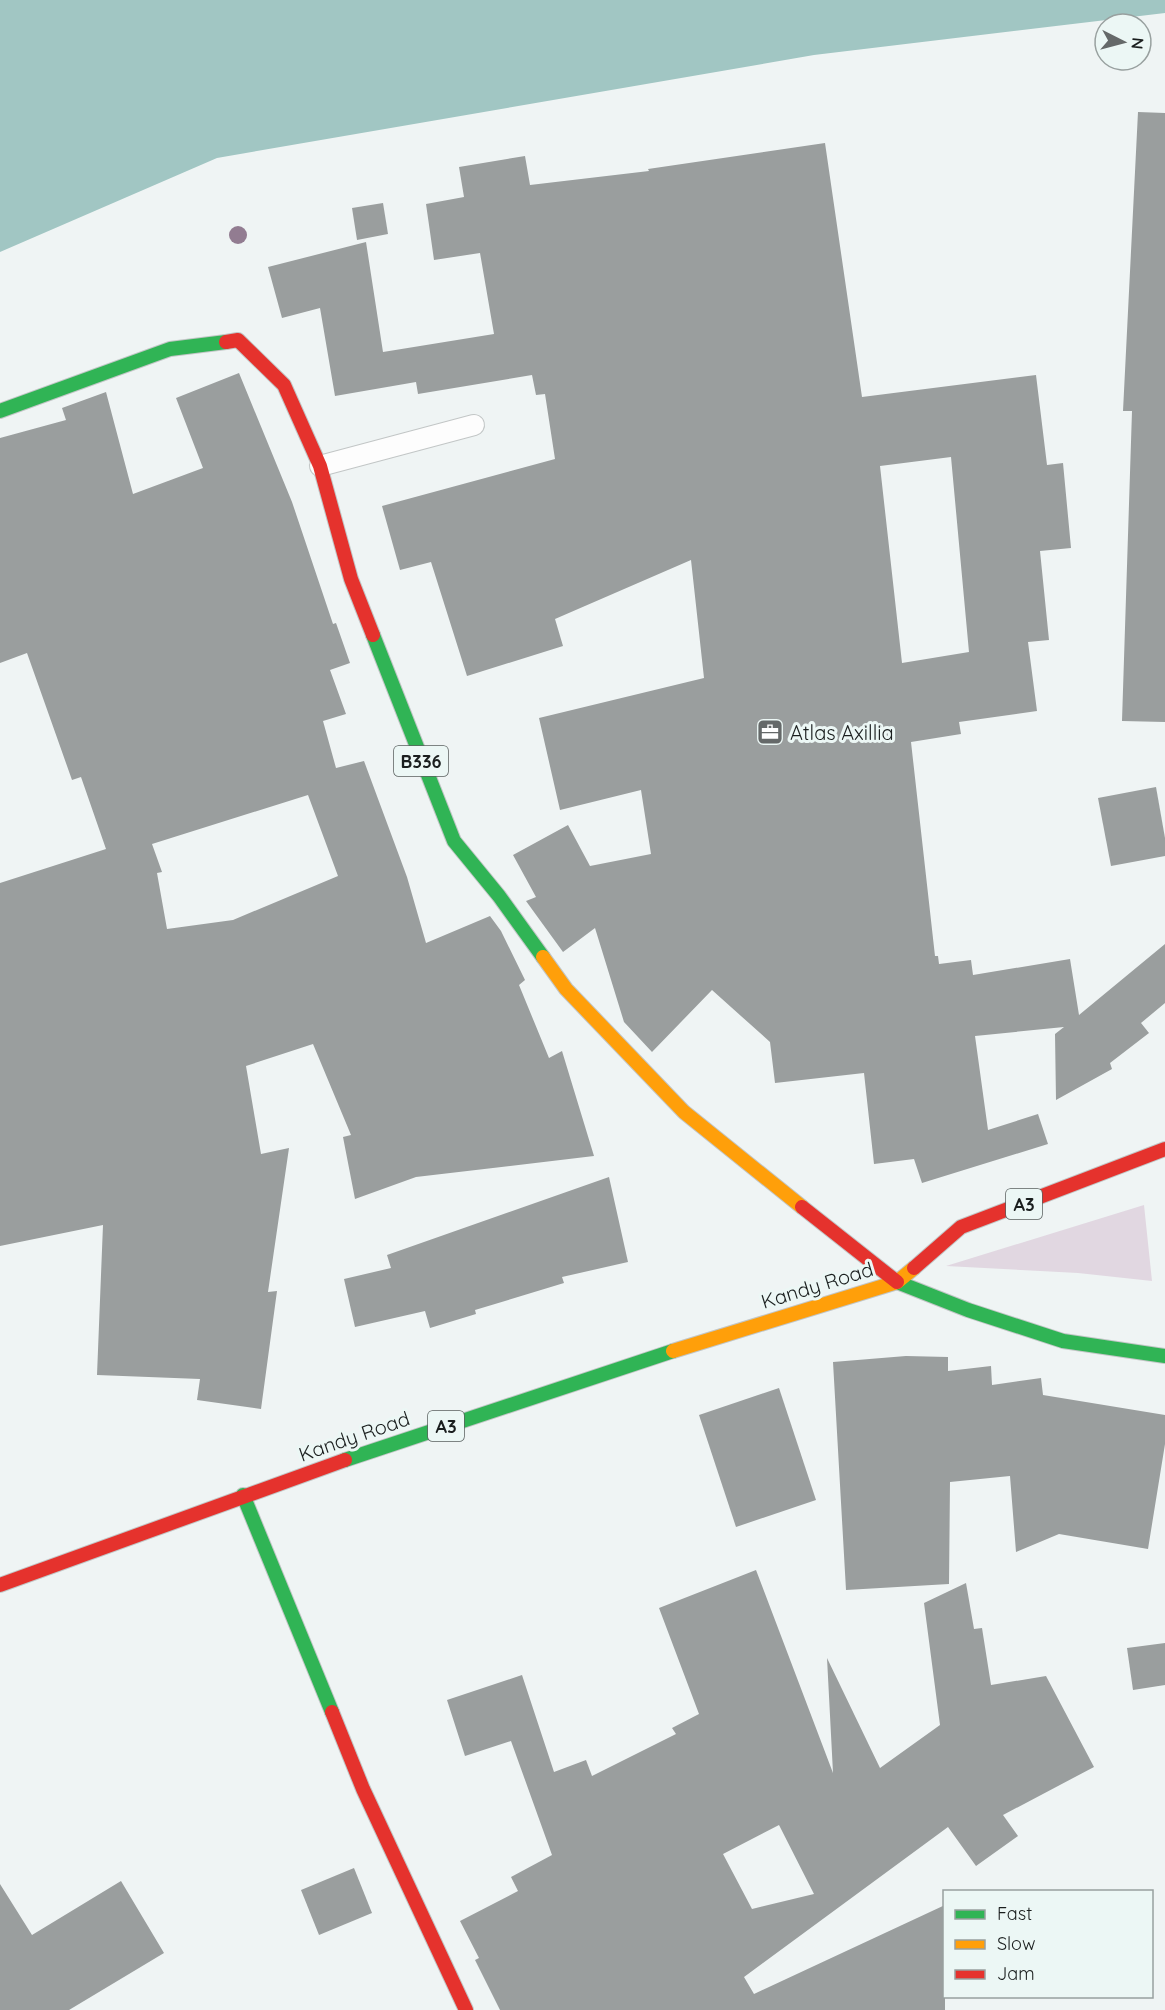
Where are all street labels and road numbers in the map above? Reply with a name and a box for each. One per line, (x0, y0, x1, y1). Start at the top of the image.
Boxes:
road number: B336 (394, 746, 448, 776)
road number: A3 (1006, 1189, 1042, 1219)
street label: Kandy Road (758, 1256, 876, 1314)
street label: Kandy Road (295, 1405, 413, 1467)
road number: A3 (428, 1411, 464, 1441)

